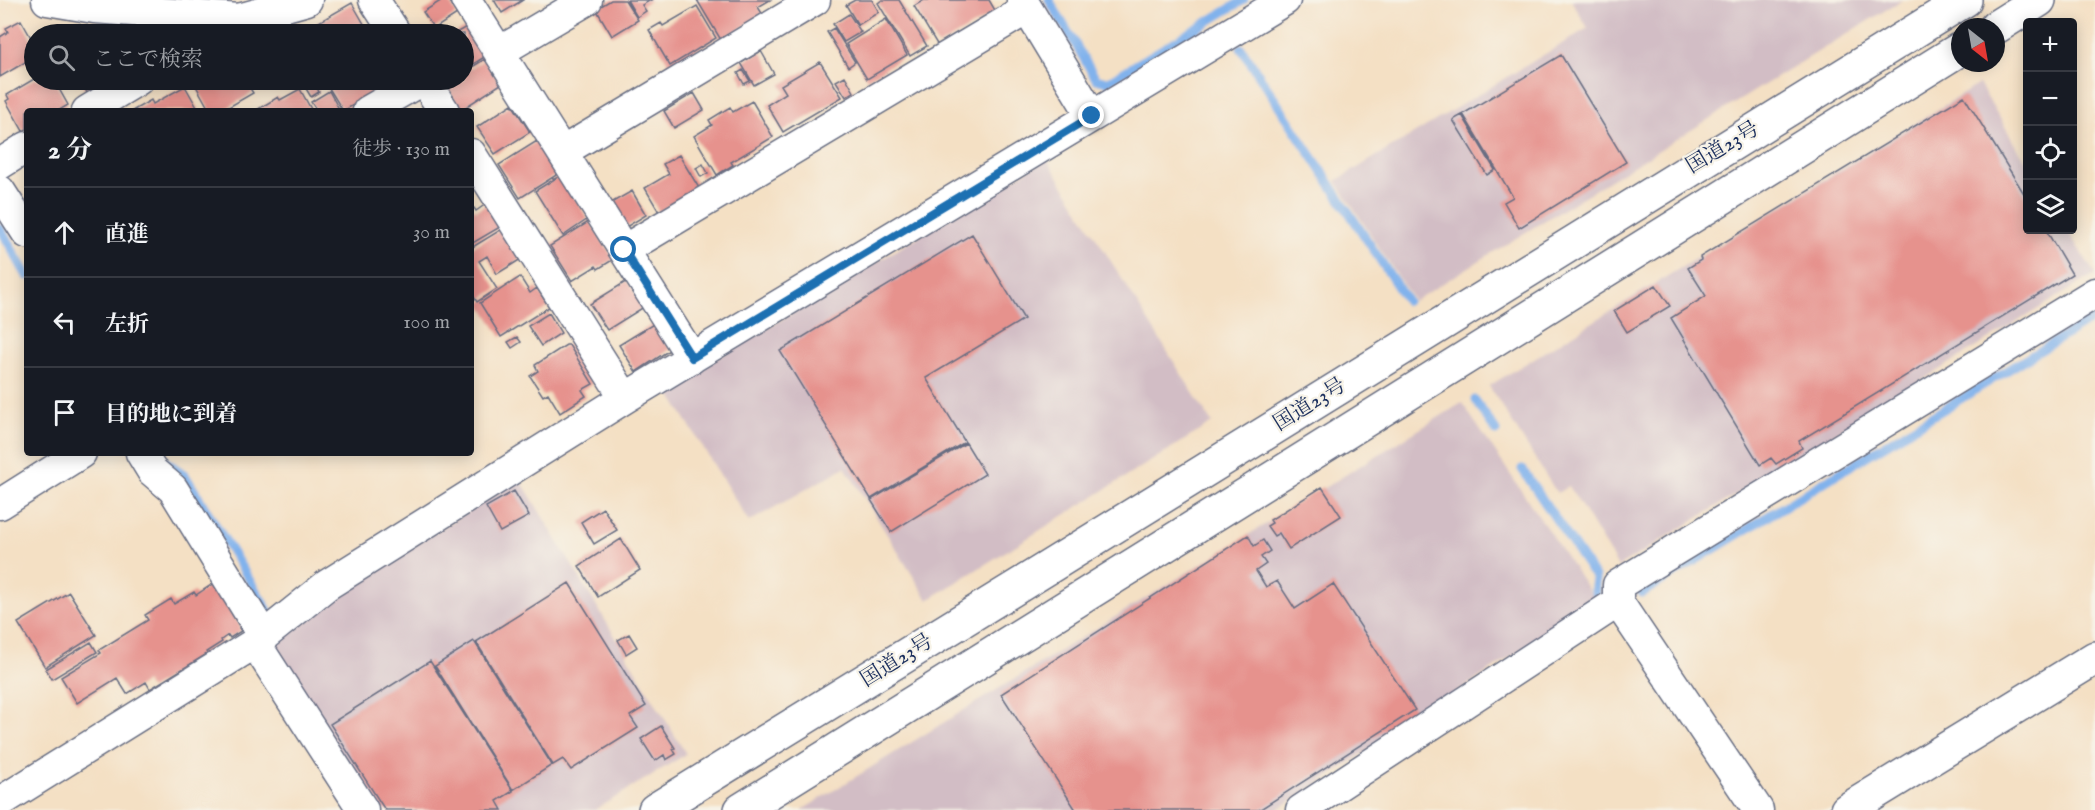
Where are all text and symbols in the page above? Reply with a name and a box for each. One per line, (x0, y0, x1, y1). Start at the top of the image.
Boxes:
north arrow (1951, 18, 2005, 72)
map controls (2023, 18, 2077, 234)
button: + (2023, 18, 2077, 72)
search box (24, 24, 474, 90)
icon: search (45, 41, 78, 74)
text: ここで検索 (93, 46, 203, 74)
button: − (2023, 72, 2077, 126)
route end (1078, 102, 1104, 128)
street label: 国道23号 (1681, 116, 1765, 180)
button: locate (2023, 126, 2077, 180)
text: 2 分 (48, 134, 92, 167)
text: 徒歩 · 130 m (352, 137, 450, 162)
button: layers (2023, 180, 2077, 234)
icon: ahead (48, 216, 81, 249)
text: 30 m (413, 220, 450, 245)
text: 直進 (105, 221, 149, 249)
route start (610, 236, 636, 262)
icon: left (48, 306, 81, 339)
text: 100 m (403, 310, 450, 335)
text: 左折 (105, 311, 149, 339)
street label: 国道23号 (1269, 372, 1351, 438)
icon: arrive (48, 396, 81, 429)
text: 目的地に到着 (105, 401, 237, 429)
street label: 国道23号 (856, 628, 938, 694)

